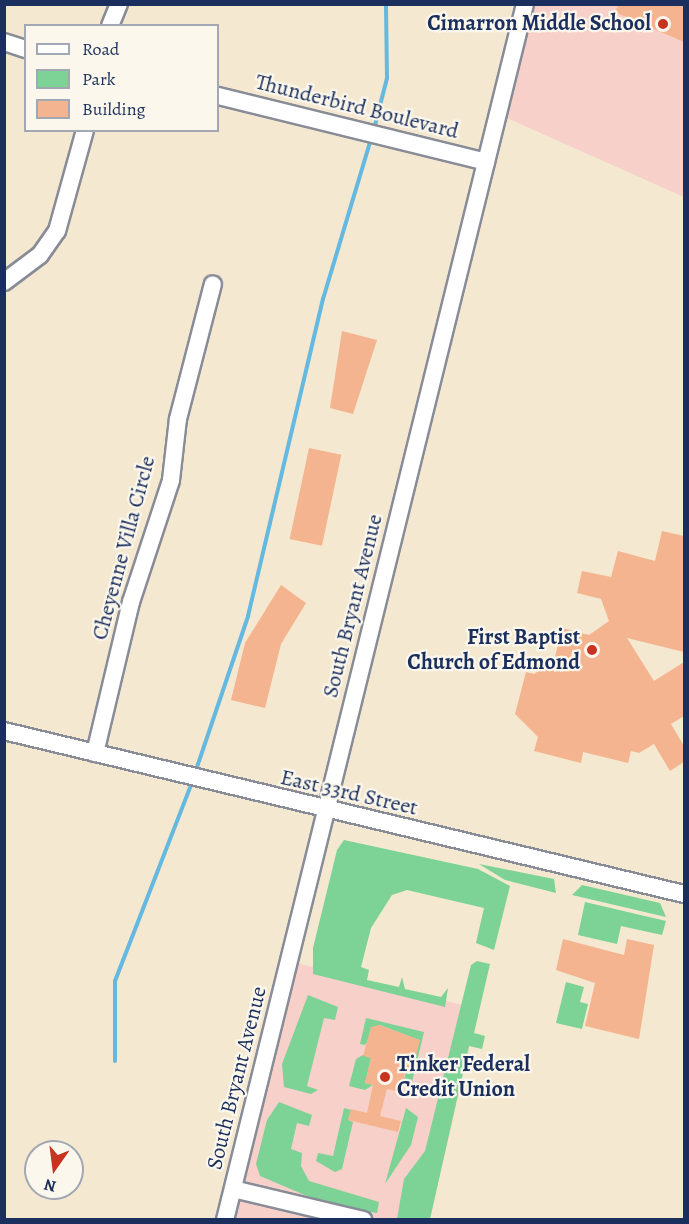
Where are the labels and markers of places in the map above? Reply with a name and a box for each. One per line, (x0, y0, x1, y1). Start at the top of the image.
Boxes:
place label: Cimarron Middle School (427, 11, 651, 37)
marker: Cimarron Middle School (656, 17, 670, 31)
place label: First Baptist Church of Edmond (407, 624, 580, 676)
marker: First Baptist Church of Edmond (585, 643, 599, 657)
place label: Tinker Federal Credit Union (397, 1051, 530, 1102)
marker: Tinker Federal Credit Union (378, 1070, 392, 1084)

